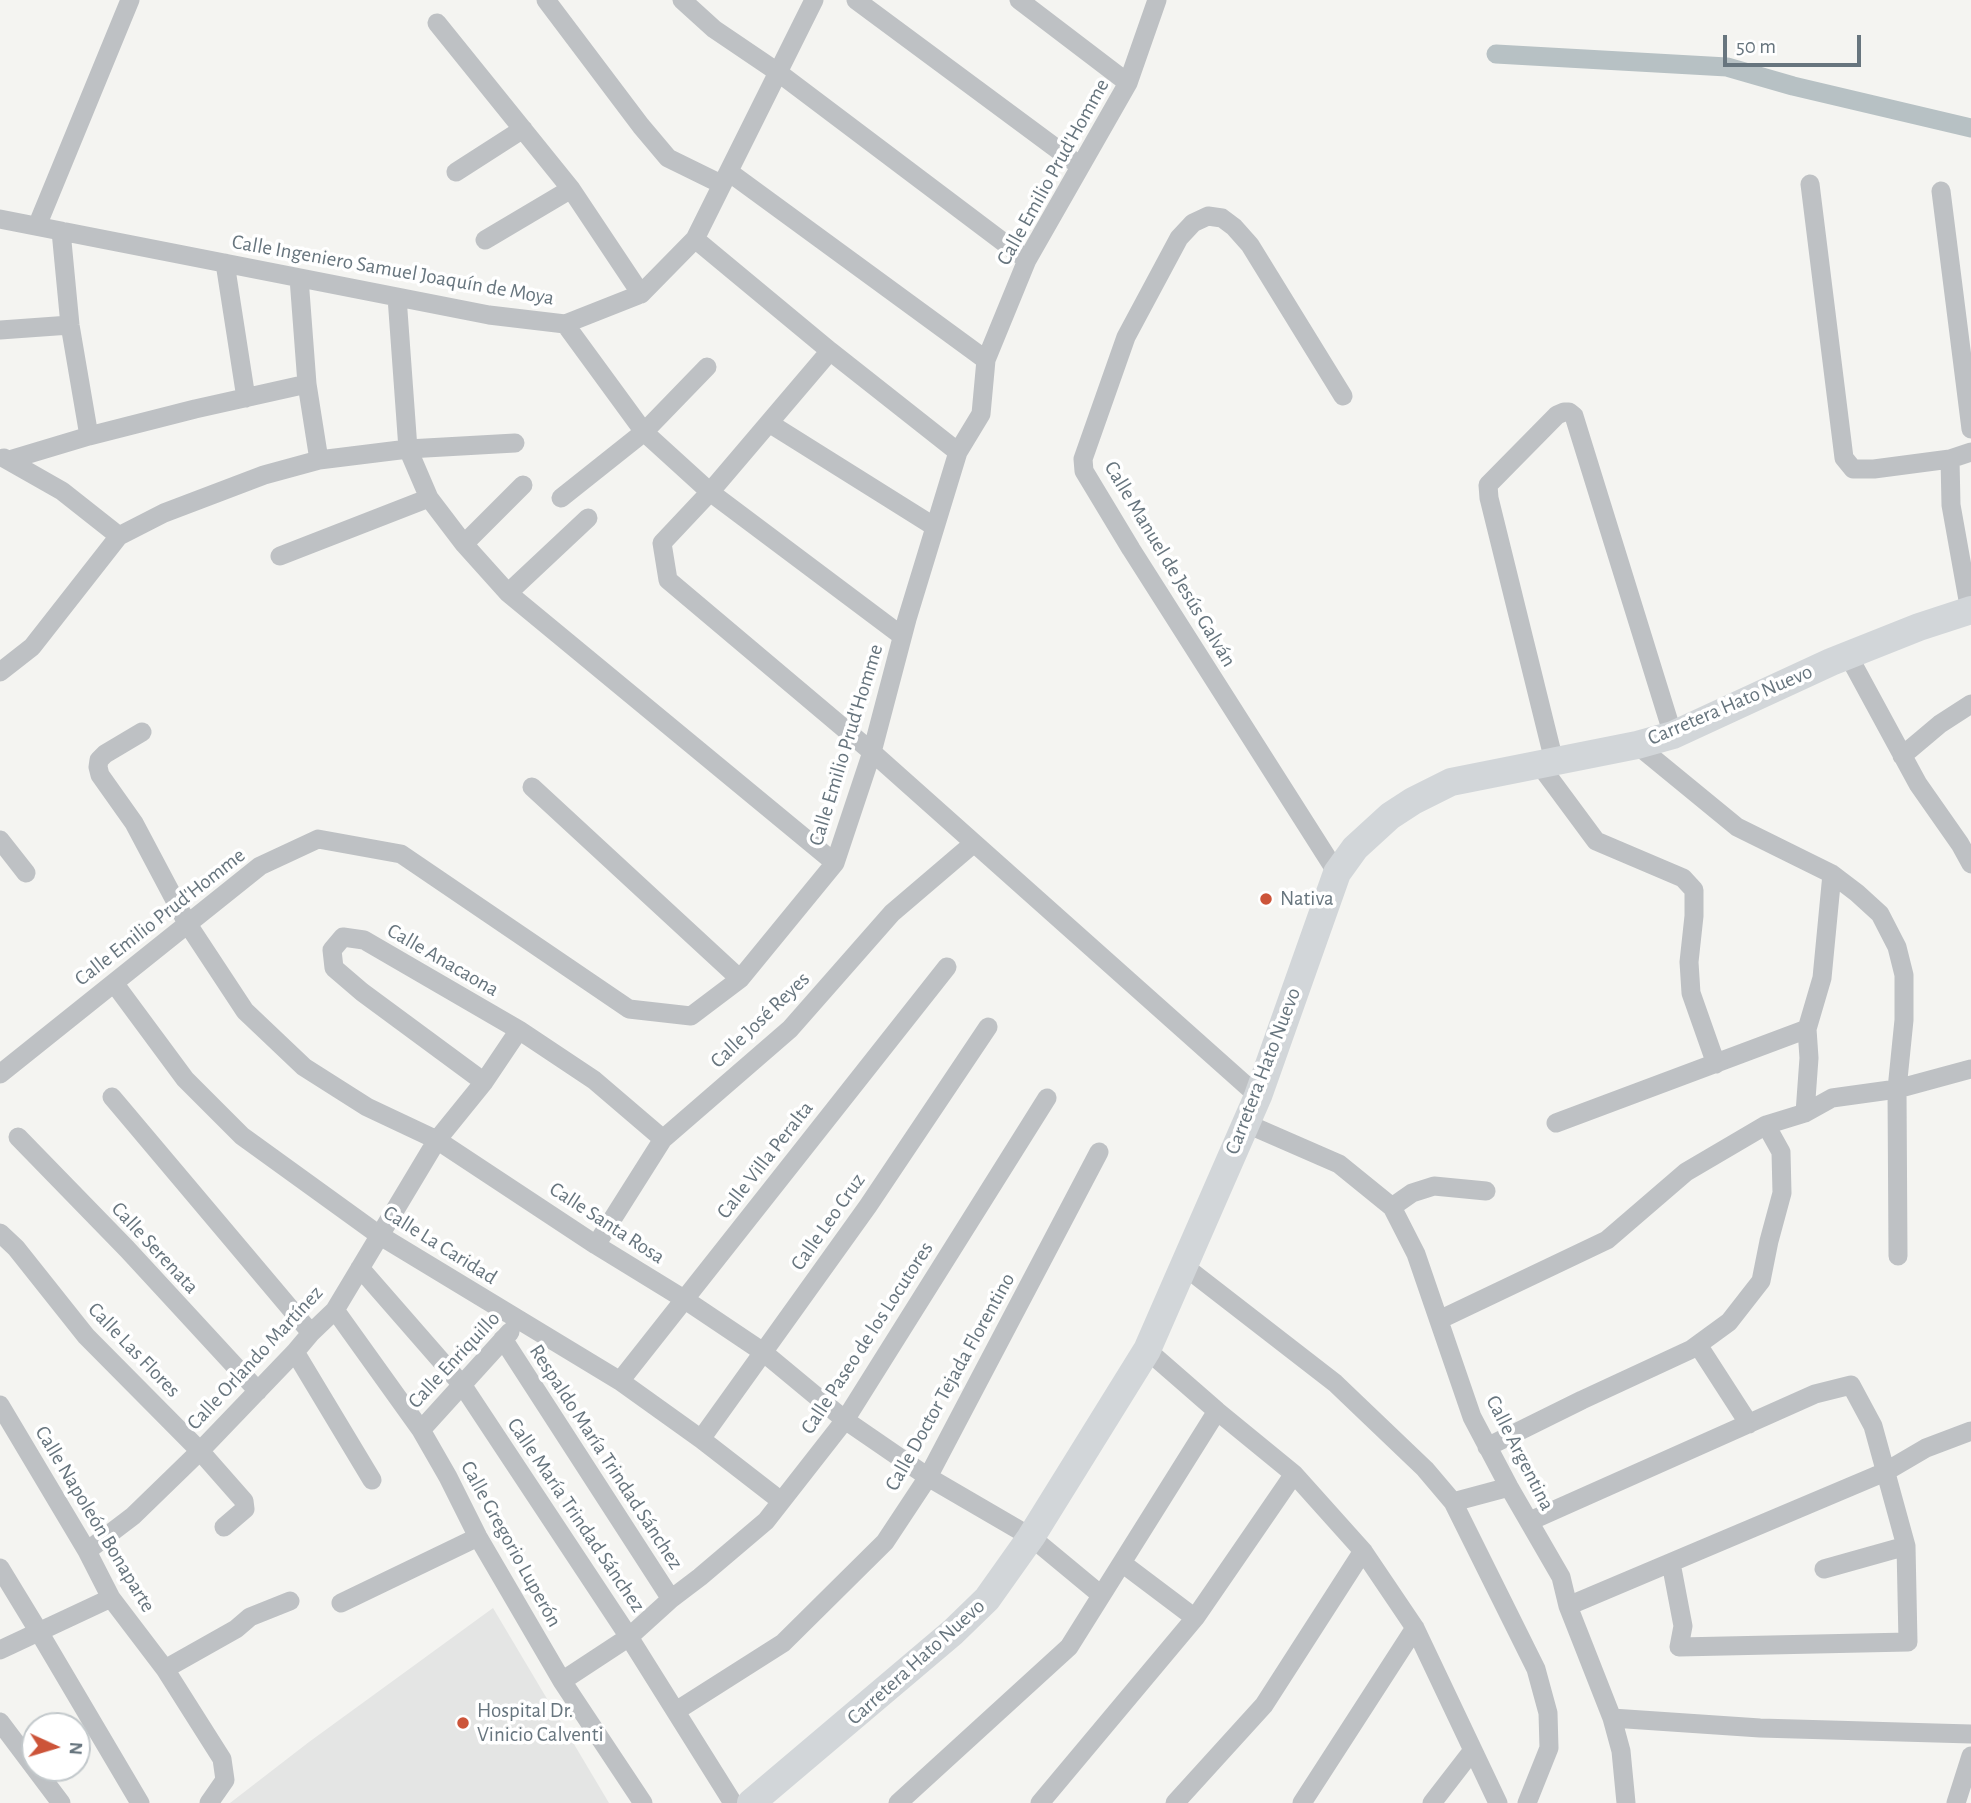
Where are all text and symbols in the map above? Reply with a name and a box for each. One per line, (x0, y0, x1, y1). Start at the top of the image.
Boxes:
scale bar (1726, 21, 1864, 65)
text: 50 m (1736, 36, 1776, 57)
street label: Calle Emilio Prud'Homme (991, 74, 1115, 270)
street label: Calle Ingeniero Samuel Joaquín de Moya (230, 229, 556, 311)
street label: Calle Manuel de Jesús Galván (1099, 457, 1241, 671)
street label: Calle Emilio Prud'Homme (803, 641, 889, 849)
street label: Carretera Hato Nuevo (1644, 659, 1816, 751)
street label: Calle Emilio Prud'Homme (70, 843, 250, 991)
place label: Nativa (1280, 886, 1334, 912)
marker: Nativa (1258, 891, 1274, 907)
street label: Calle Anacaona (383, 918, 503, 1002)
street label: Calle José Reyes (705, 966, 815, 1074)
street label: Carretera Hato Nuevo (1220, 984, 1306, 1158)
street label: Calle Villa Peralta (711, 1096, 819, 1224)
street label: Calle Leo Cruz (785, 1169, 871, 1275)
street label: Calle Santa Rosa (545, 1176, 669, 1270)
street label: Calle Serenata (106, 1197, 204, 1299)
street label: Calle La Caridad (378, 1200, 502, 1290)
street label: Calle Paseo de los Locutores (795, 1237, 939, 1439)
street label: Calle Doctor Tejada Florentino (880, 1269, 1020, 1495)
street label: Calle Orlando Martínez (182, 1281, 328, 1435)
street label: Calle Las Flores (82, 1297, 186, 1403)
street label: Calle Enriquillo (403, 1306, 505, 1414)
street label: Respaldo María Trindad Sánchez (524, 1340, 688, 1574)
street label: Calle Argentina (1480, 1391, 1560, 1515)
street label: Calle María Trindad Sánchez (502, 1413, 650, 1617)
street label: Calle Napoleón Bonaparte (29, 1421, 161, 1617)
street label: Calle Gregorio Luperón (455, 1457, 567, 1631)
street label: Carretera Hato Nuevo (842, 1594, 990, 1730)
place label: Hospital Dr. Vinicio Calventi (477, 1698, 603, 1748)
north arrow (21, 1712, 91, 1782)
marker: Hospital Dr. Vinicio Calventi (455, 1715, 471, 1731)
text: N (66, 1741, 85, 1756)

